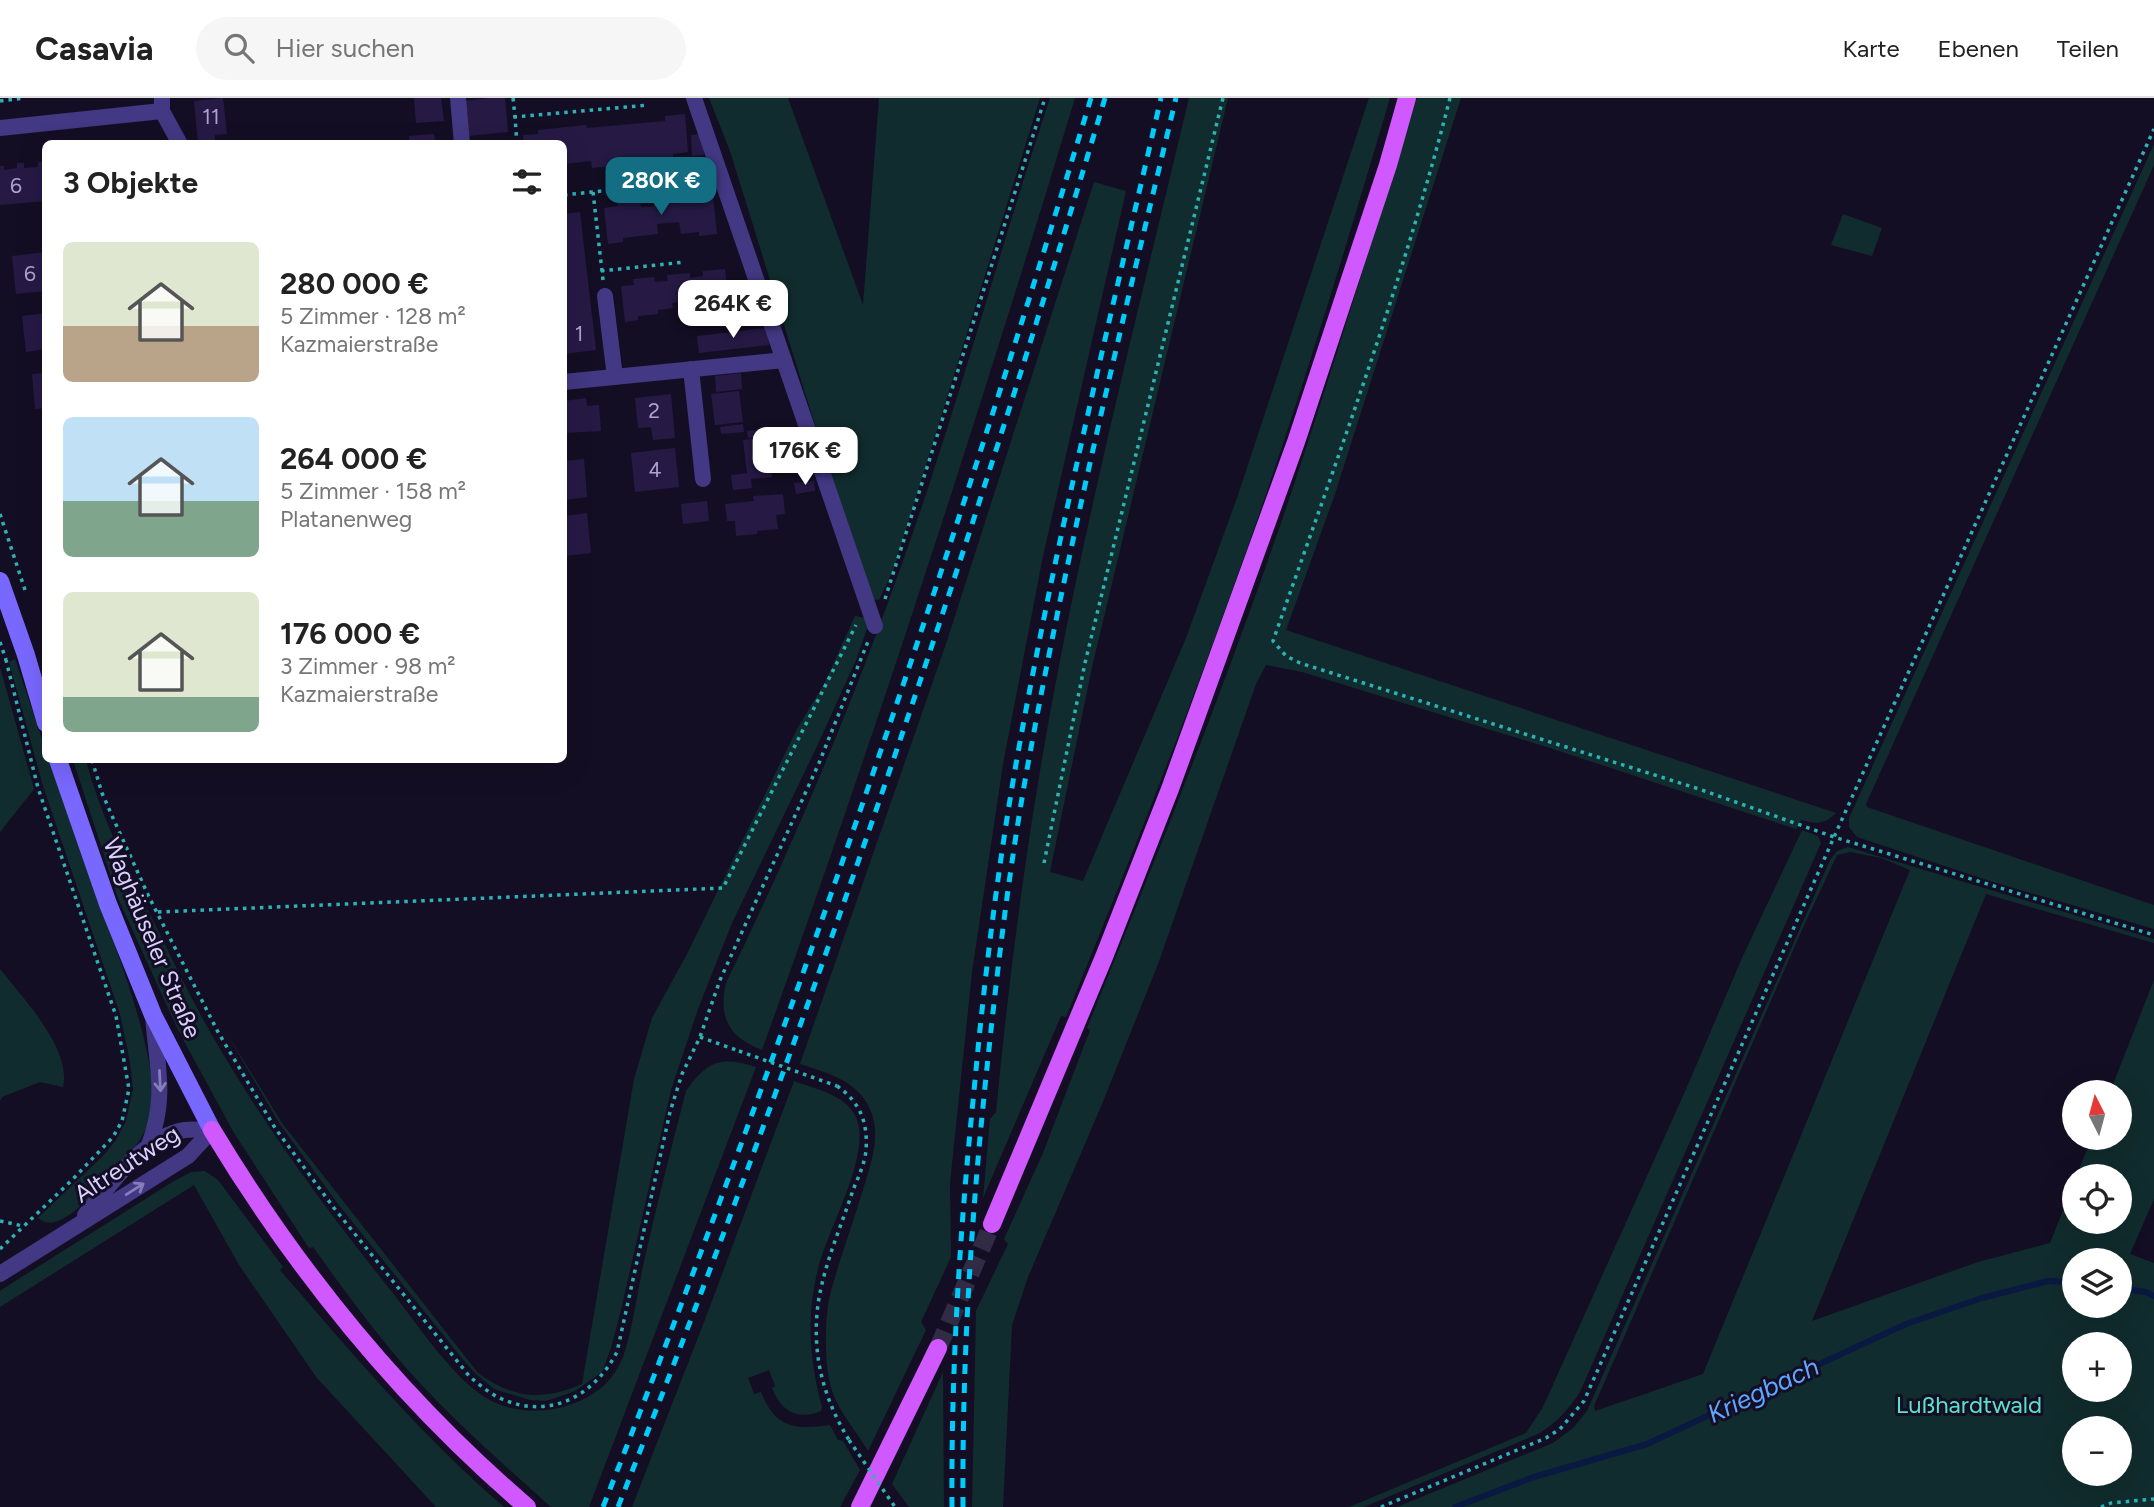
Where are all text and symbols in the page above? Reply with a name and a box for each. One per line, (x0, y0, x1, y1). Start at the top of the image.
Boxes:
search box (196, 17, 686, 80)
text: Casavia (35, 29, 154, 68)
icon: search (220, 29, 258, 67)
text: Hier suchen (276, 32, 414, 64)
text: Karte (1843, 34, 1900, 63)
text: Ebenen (1938, 34, 2019, 63)
text: Teilen (2057, 34, 2119, 63)
house number: 11 (202, 104, 220, 129)
pin: 280K € (604, 158, 718, 217)
icon: filters (508, 163, 546, 201)
text: 3 Objekte (63, 164, 198, 201)
text: 280K € (621, 166, 701, 194)
house number: 6 (10, 173, 22, 198)
house number: 6 (24, 261, 36, 286)
text: 280 000 € (280, 265, 429, 302)
icon: home (119, 270, 203, 354)
pin: 264K € (676, 280, 790, 340)
text: 264K € (694, 289, 772, 317)
text: 5 Zimmer · 128 m² (280, 302, 466, 330)
house number: 1 (575, 321, 583, 346)
text: Kazmaierstraße (280, 330, 438, 358)
house number: 2 (648, 398, 660, 423)
pin: 176K € (748, 428, 862, 487)
text: 176K € (769, 436, 841, 464)
text: 264 000 € (280, 440, 427, 477)
icon: home (119, 445, 203, 529)
house number: 4 (648, 457, 662, 482)
text: 5 Zimmer · 158 m² (280, 477, 466, 505)
text: Platanenweg (280, 505, 412, 533)
text: 176 000 € (280, 615, 420, 652)
icon: home (119, 620, 203, 704)
text: 3 Zimmer · 98 m² (280, 652, 456, 680)
text: Kazmaierstraße (280, 680, 438, 708)
street label: Waghäuseler Straße (97, 833, 208, 1042)
one-way arrow (154, 1069, 167, 1091)
north arrow (2062, 1080, 2132, 1150)
map controls (2062, 1080, 2132, 1486)
street label: Altreutweg (69, 1119, 185, 1208)
button: locate (2062, 1164, 2132, 1234)
one-way arrow (125, 1181, 145, 1195)
button: layers (2062, 1248, 2132, 1318)
button: + (2062, 1332, 2132, 1402)
water label: Kriegbach (1702, 1350, 1824, 1430)
park label: Lußhardtwald (1896, 1390, 2042, 1419)
button: − (2062, 1416, 2132, 1486)

